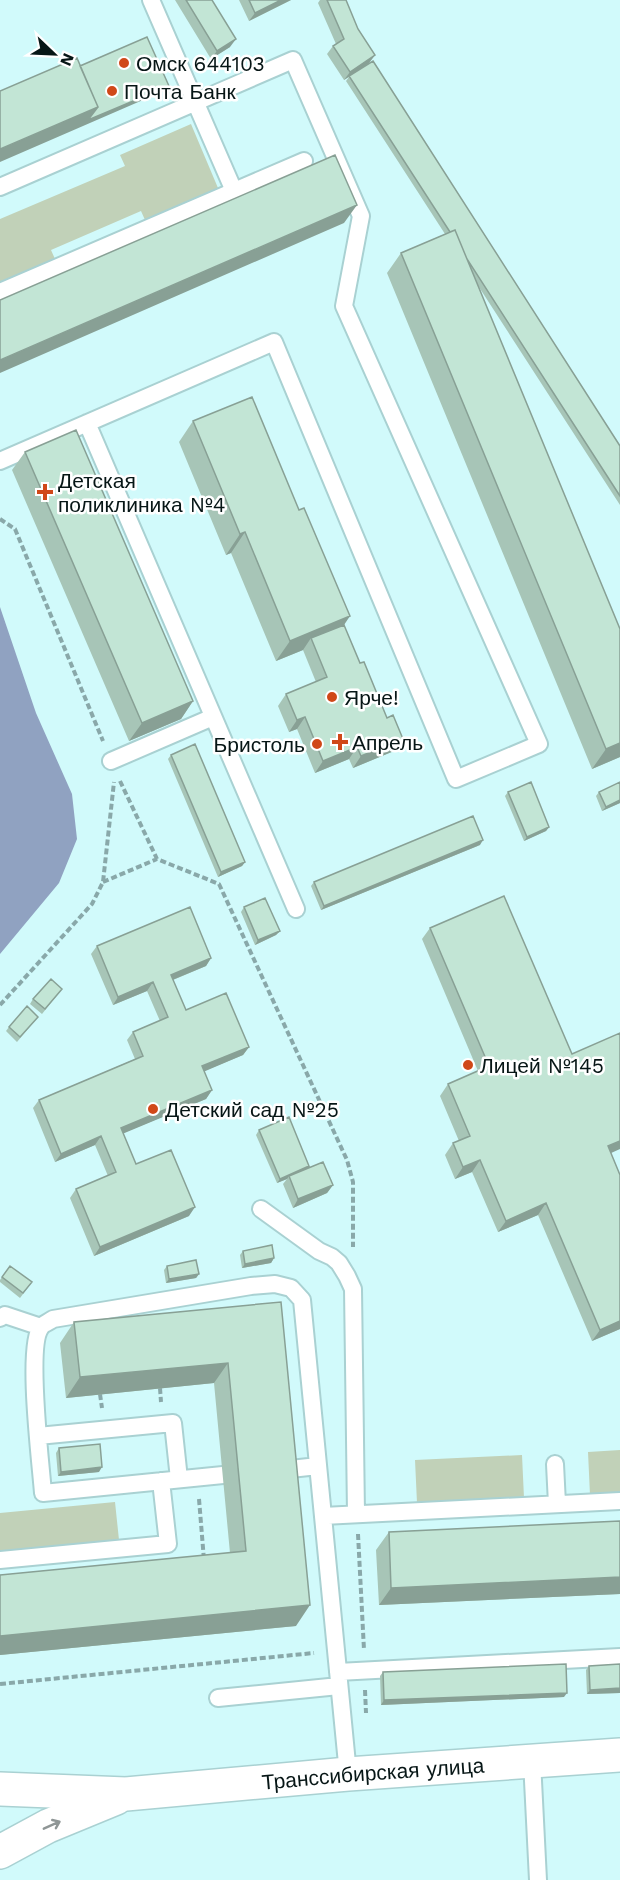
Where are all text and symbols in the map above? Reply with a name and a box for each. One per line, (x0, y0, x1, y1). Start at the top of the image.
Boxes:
north arrow (24, 24, 84, 84)
text: N (56, 50, 78, 69)
place label: Омск 644103 (136, 51, 265, 76)
marker: Омск 644103 (117, 56, 131, 70)
place label: Почта Банк (124, 79, 237, 104)
marker: Почта Банк (105, 84, 119, 98)
place label: Детская поликлиника №4 (58, 468, 226, 517)
marker: Детская поликлиника №4 (36, 483, 54, 501)
place label: Ярче! (344, 685, 399, 710)
marker: Ярче! (325, 690, 339, 704)
place label: Апрель (352, 730, 423, 755)
place label: Бристоль (214, 732, 305, 757)
marker: Апрель (333, 735, 347, 749)
marker: Бристоль (310, 737, 324, 751)
place label: Лицей №145 (480, 1053, 604, 1078)
marker: Лицей №145 (461, 1058, 475, 1072)
place label: Детский сад №25 (165, 1097, 339, 1122)
marker: Детский сад №25 (146, 1102, 160, 1116)
street label: Транссибирская улица (261, 1752, 485, 1794)
one-way arrow (42, 1818, 60, 1830)

